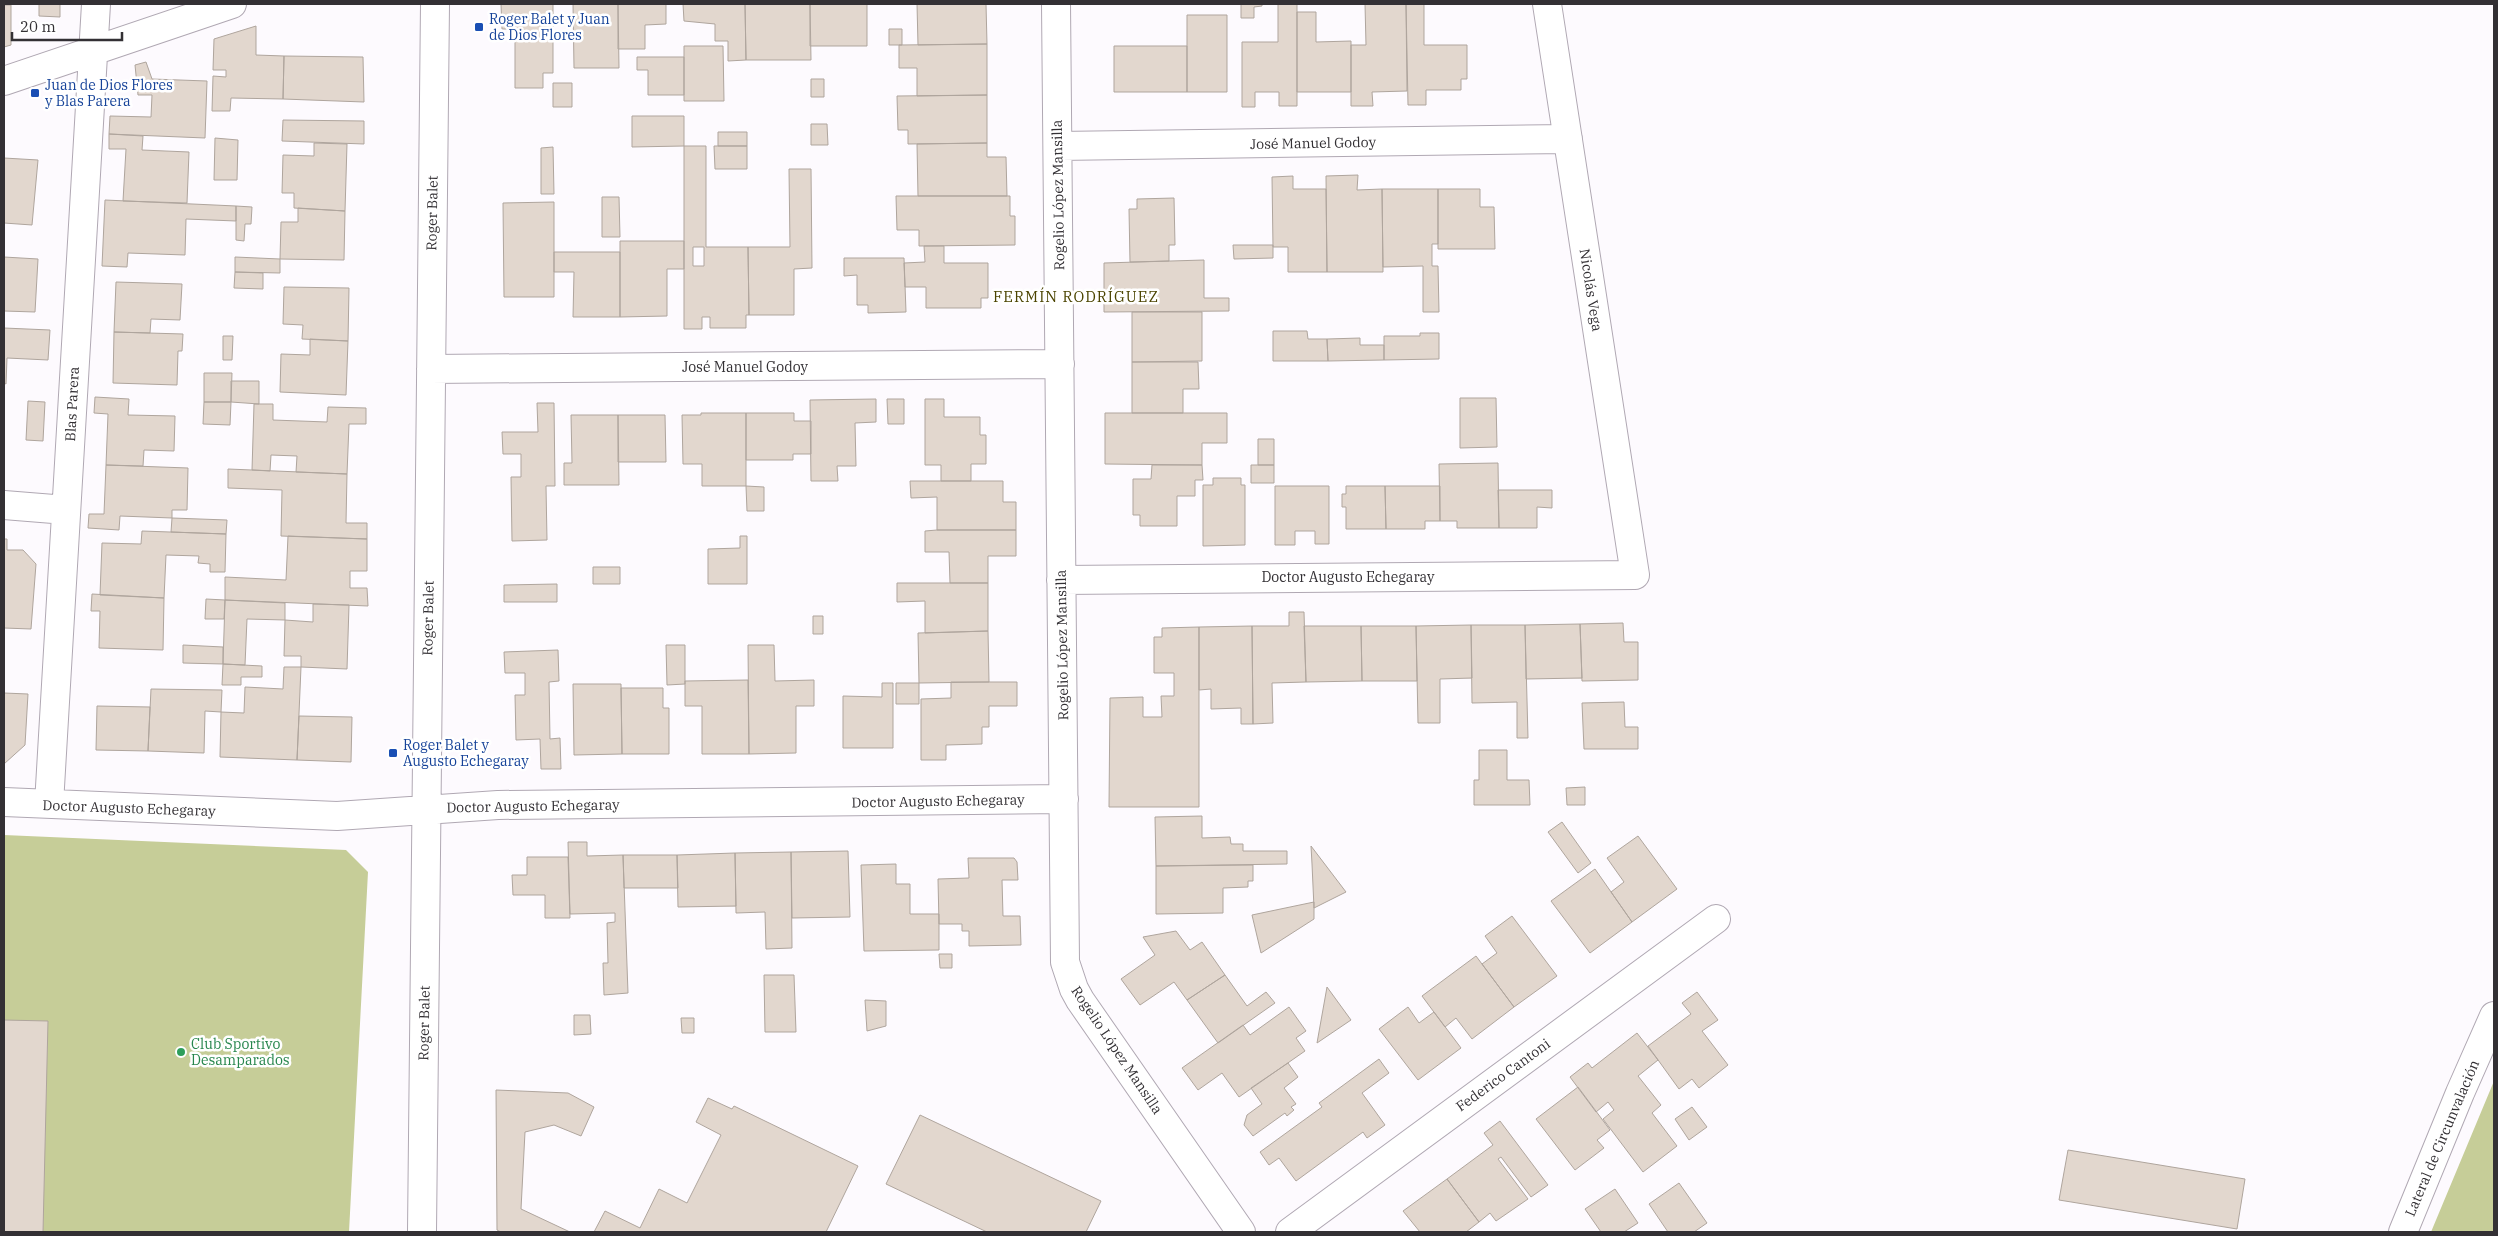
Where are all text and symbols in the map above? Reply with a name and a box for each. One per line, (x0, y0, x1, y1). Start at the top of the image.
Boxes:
scale bar (12, 10, 122, 42)
place label: Roger Balet y Juan de Dios Flores (489, 10, 610, 44)
text: 20 m (20, 17, 56, 36)
marker: Roger Balet y Juan de Dios Flores (473, 21, 485, 33)
place label: Juan de Dios Flores y Blas Parera (45, 76, 173, 110)
marker: Juan de Dios Flores y Blas Parera (29, 87, 41, 99)
street label: Rogelio López Mansilla (1048, 119, 1068, 270)
street label: José Manuel Godoy (1250, 133, 1377, 153)
street label: Roger Balet (422, 175, 442, 251)
street label: Nicolás Vega (1576, 247, 1606, 333)
district label: FERMÍN RODRÍGUEZ (993, 287, 1159, 306)
street label: José Manuel Godoy (682, 358, 809, 376)
street label: Blas Parera (61, 366, 83, 442)
street label: Doctor Augusto Echegaray (1261, 568, 1435, 586)
street label: Rogelio López Mansilla (1052, 569, 1072, 720)
street label: Roger Balet (418, 580, 438, 656)
place label: Roger Balet y Augusto Echegaray (403, 736, 529, 770)
marker: Roger Balet y Augusto Echegaray (387, 747, 399, 759)
street label: Doctor Augusto Echegaray (851, 790, 1025, 812)
street label: Doctor Augusto Echegaray (446, 795, 620, 817)
street label: Doctor Augusto Echegaray (42, 796, 216, 820)
street label: Rogelio López Mansilla (1067, 982, 1167, 1118)
street label: Roger Balet (414, 985, 434, 1061)
place label: Club Sportivo Desamparados (191, 1035, 290, 1069)
street label: Federico Cantoni (1452, 1035, 1554, 1115)
marker: Club Sportivo Desamparados (175, 1046, 187, 1058)
street label: Lateral de Circunvalación (2401, 1057, 2483, 1219)

